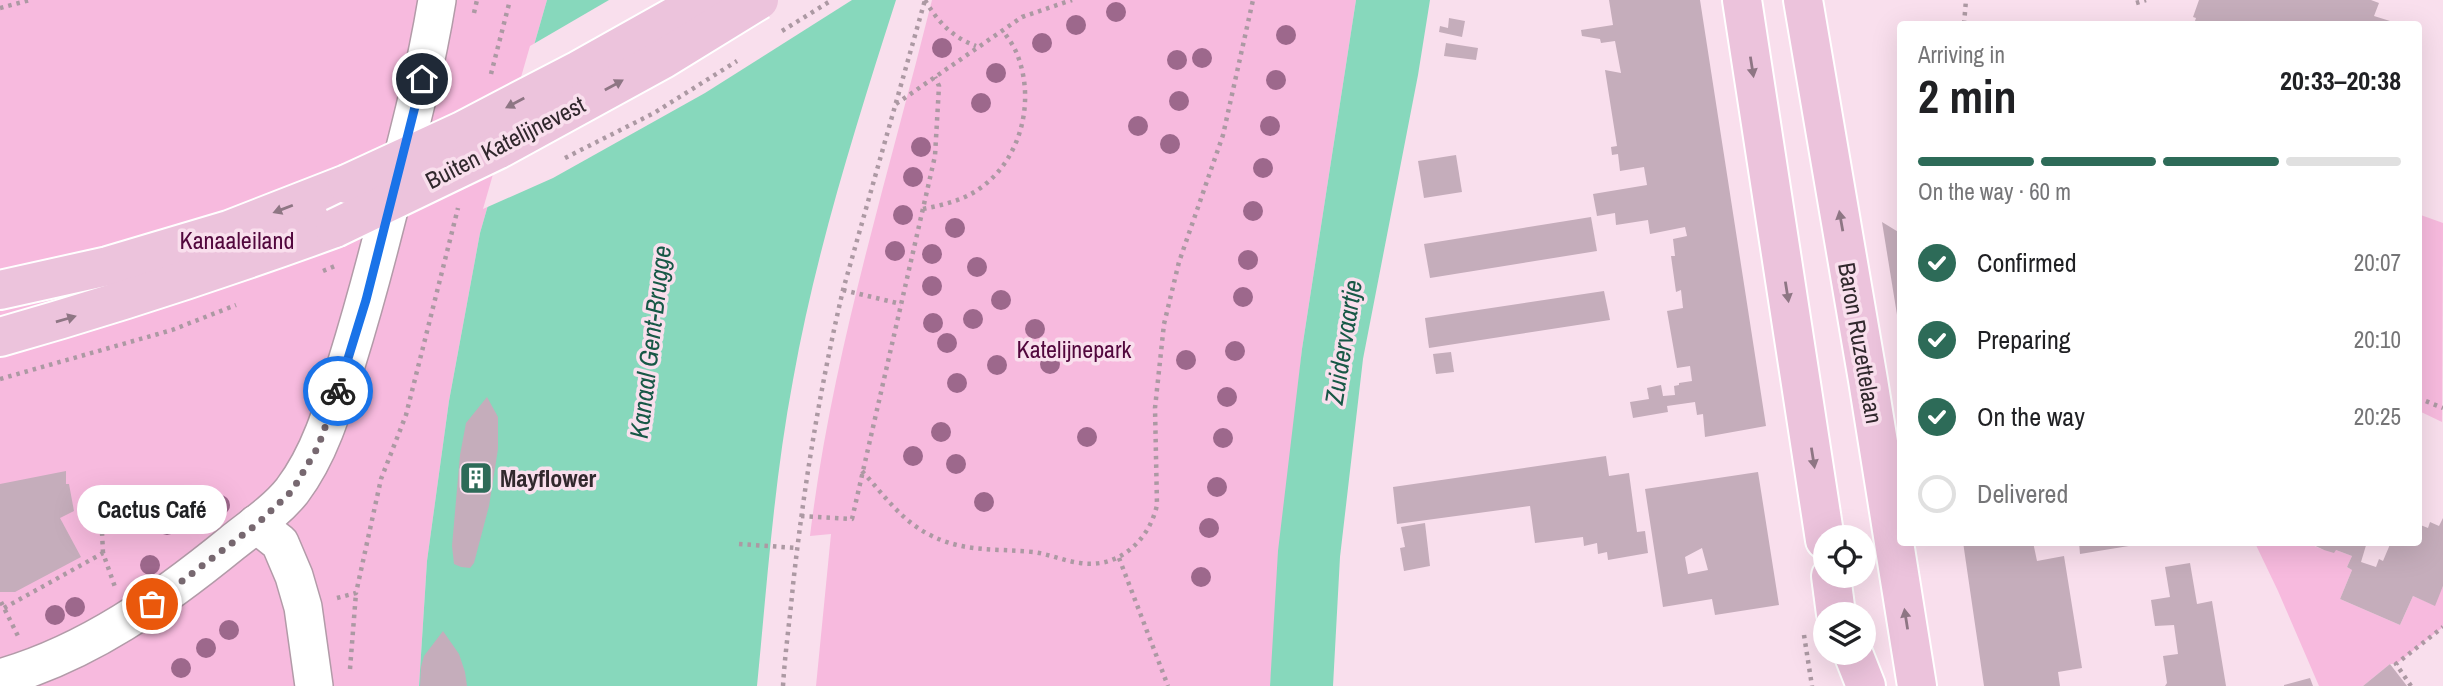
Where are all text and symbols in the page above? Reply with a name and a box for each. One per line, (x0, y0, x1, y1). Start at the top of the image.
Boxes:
text: Arriving in (1918, 39, 2005, 70)
pin (392, 49, 452, 109)
one-way arrow (1747, 57, 1758, 79)
icon: home (403, 60, 441, 98)
text: 20:33–20:38 (2280, 63, 2401, 98)
text: 2 min (1918, 65, 2017, 127)
one-way arrow (605, 79, 624, 91)
street label: Buiten Katelijnevest (420, 88, 591, 196)
one-way arrow (505, 97, 525, 109)
text: On the way · 60 m (1918, 176, 2071, 207)
one-way arrow (273, 204, 294, 215)
one-way arrow (1835, 210, 1846, 232)
park label: Kanaaleiland (180, 224, 294, 256)
water label: Kanaal Gent-Brugge (621, 243, 679, 441)
icon: check (1918, 244, 1956, 282)
text: Confirmed (1977, 245, 2077, 280)
text: 20:07 (2354, 247, 2401, 278)
street label: Baron Ruzettelaan (1831, 260, 1891, 426)
water label: Zuidervaartje (1316, 277, 1370, 408)
one-way arrow (1782, 281, 1793, 303)
one-way arrow (55, 313, 76, 323)
icon: check (1918, 321, 1956, 359)
text: Preparing (1977, 322, 2071, 357)
text: 20:10 (2354, 324, 2401, 355)
park label: Katelijnepark (1017, 333, 1132, 365)
courier (303, 356, 373, 426)
icon: bike (319, 372, 357, 410)
icon: check (1918, 398, 1956, 436)
text: On the way (1977, 399, 2085, 434)
text: 20:25 (2354, 401, 2401, 432)
one-way arrow (1807, 447, 1818, 469)
building icon: Mayflower (457, 459, 495, 497)
place label: Mayflower (500, 462, 597, 494)
text: Delivered (1977, 476, 2068, 511)
callout: Cactus Café (77, 485, 227, 534)
text: Cactus Café (98, 494, 207, 525)
map controls (1813, 525, 1876, 665)
button: locate (1813, 525, 1876, 588)
pin (122, 574, 182, 634)
icon: bag (133, 585, 171, 623)
button: layers (1813, 602, 1876, 665)
one-way arrow (1900, 607, 1911, 629)

